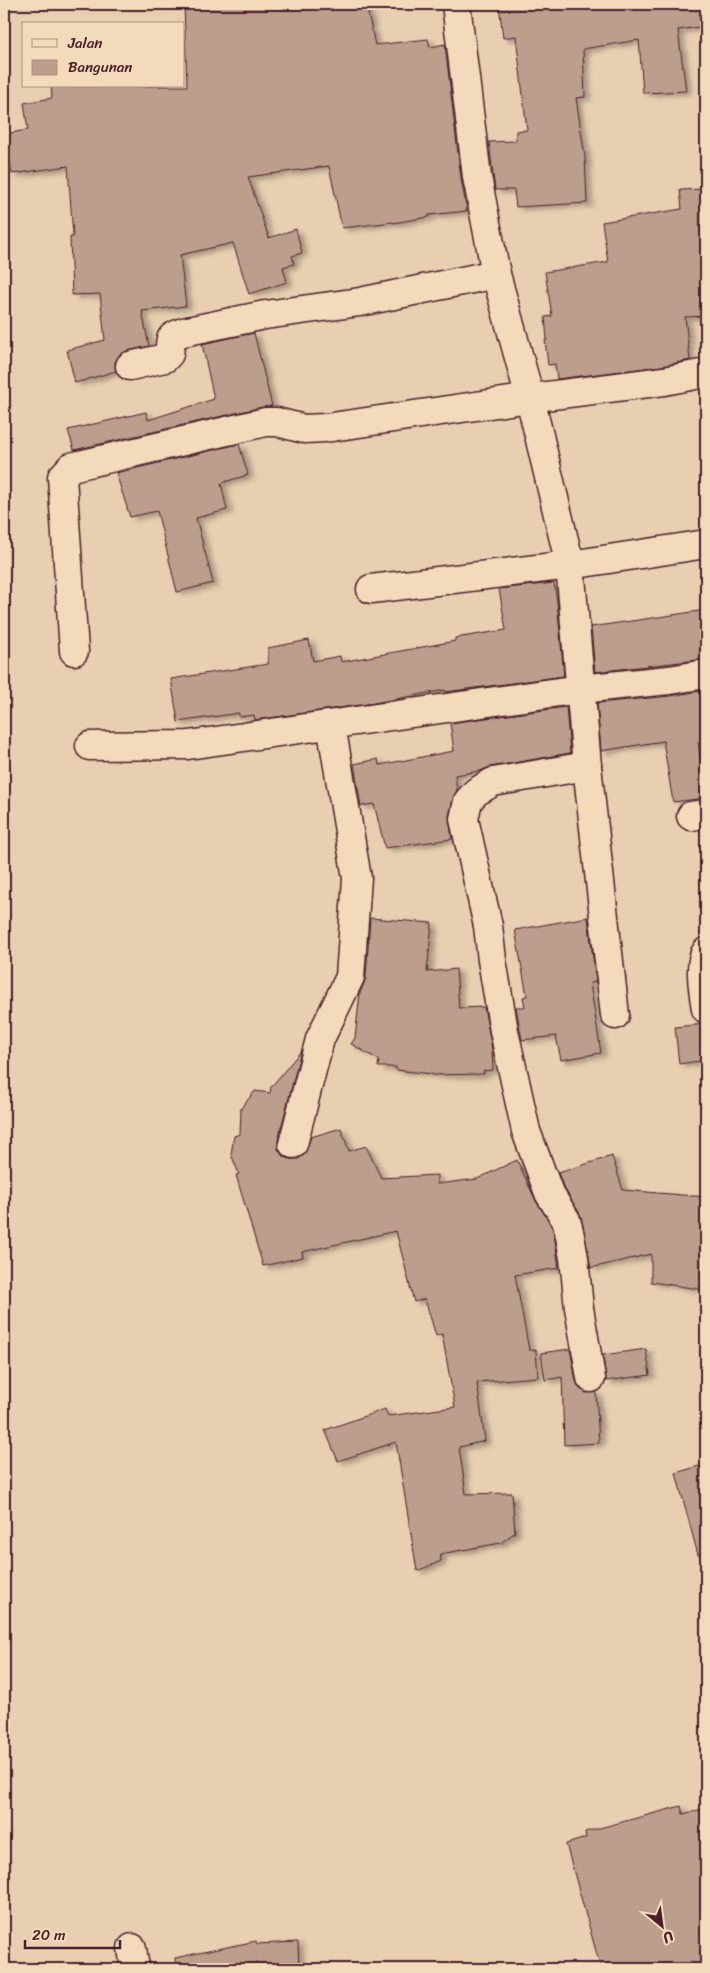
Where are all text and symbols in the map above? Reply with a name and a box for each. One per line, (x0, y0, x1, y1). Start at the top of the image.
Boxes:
legend (22, 22, 185, 88)
text: Jalan (67, 30, 102, 56)
text: Bangunan (68, 54, 132, 80)
north arrow (638, 1900, 688, 1950)
scale bar (25, 1918, 120, 1950)
text: 20 m (32, 1922, 66, 1948)
text: U (657, 1924, 678, 1950)

